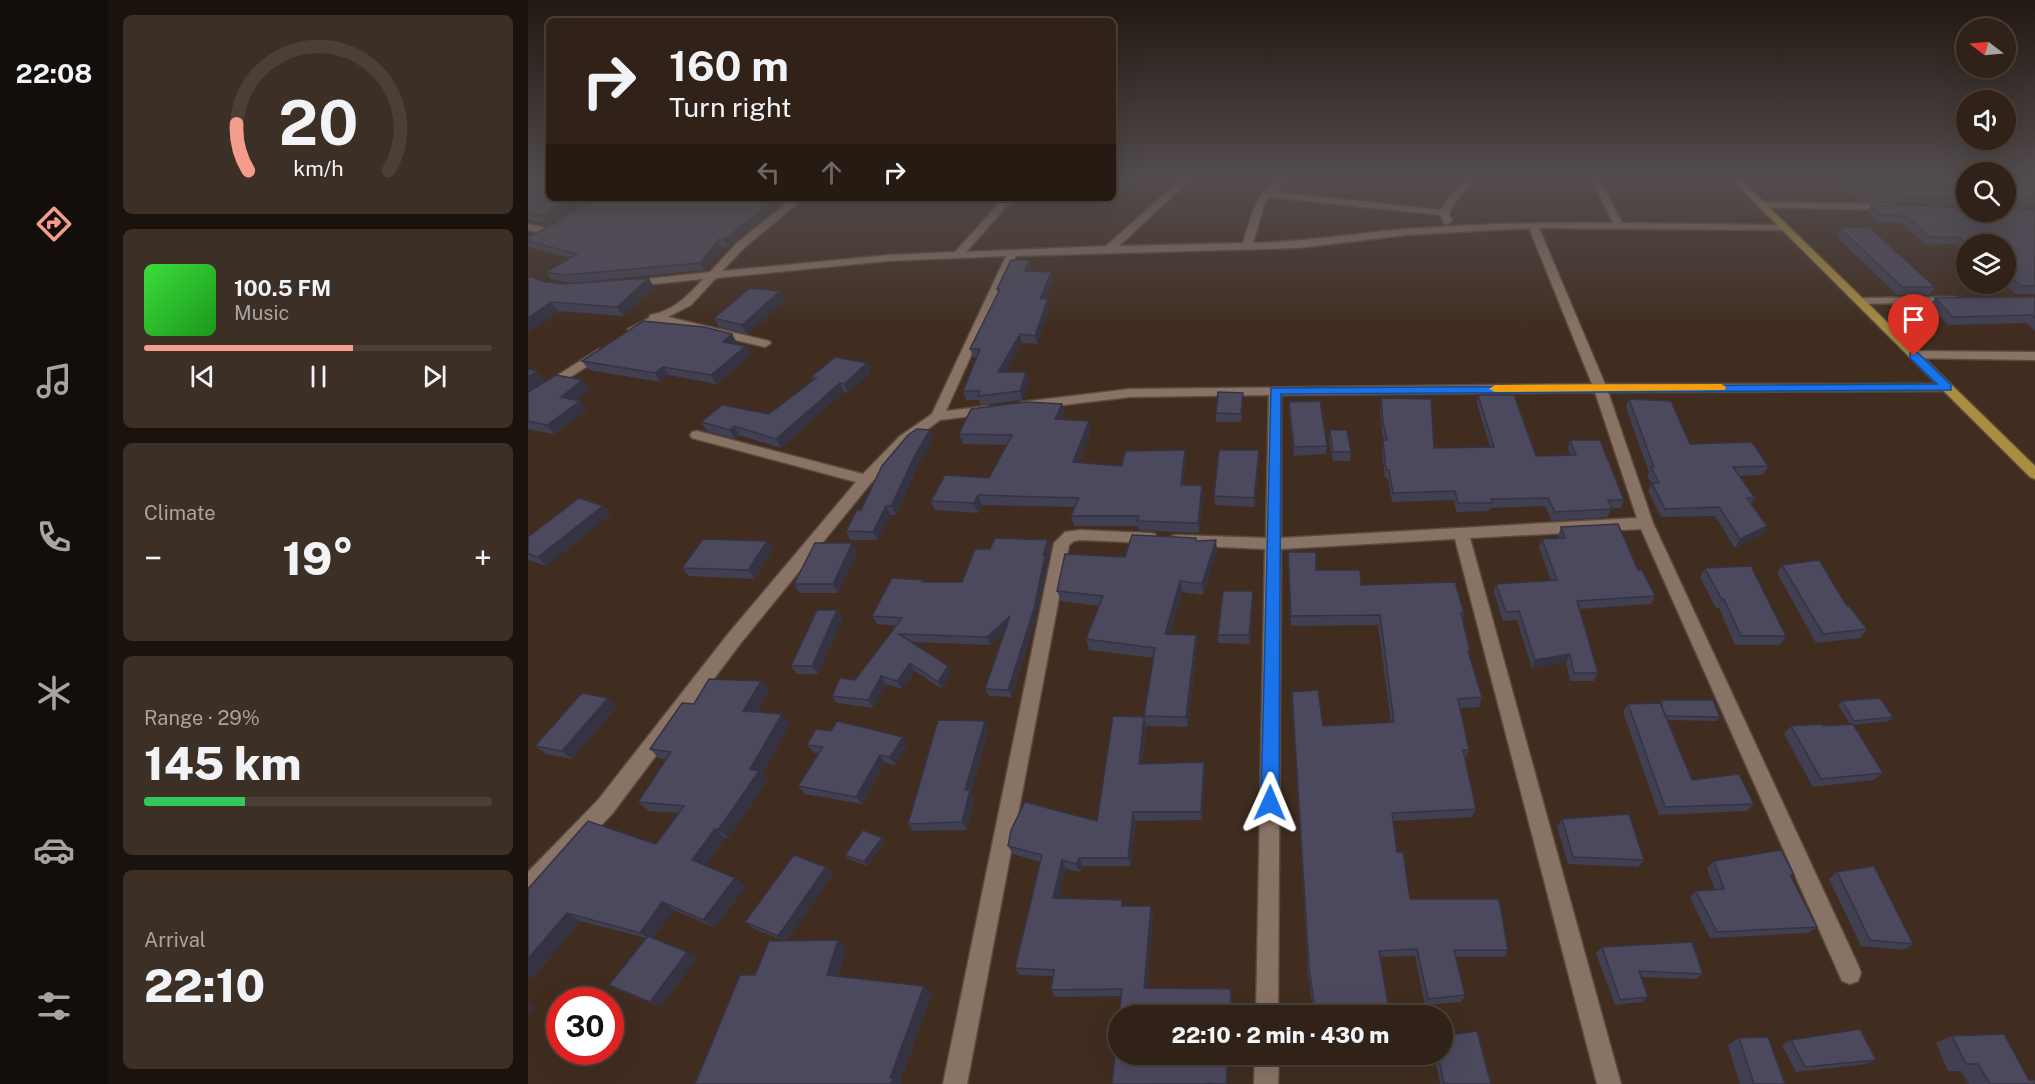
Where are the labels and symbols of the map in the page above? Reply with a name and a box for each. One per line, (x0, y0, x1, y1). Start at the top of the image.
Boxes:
north arrow (1956, 18, 2016, 78)
pin (1888, 294, 1939, 356)
position arrow (1238, 771, 1302, 835)
speed limit sign: 30 (546, 987, 624, 1065)

